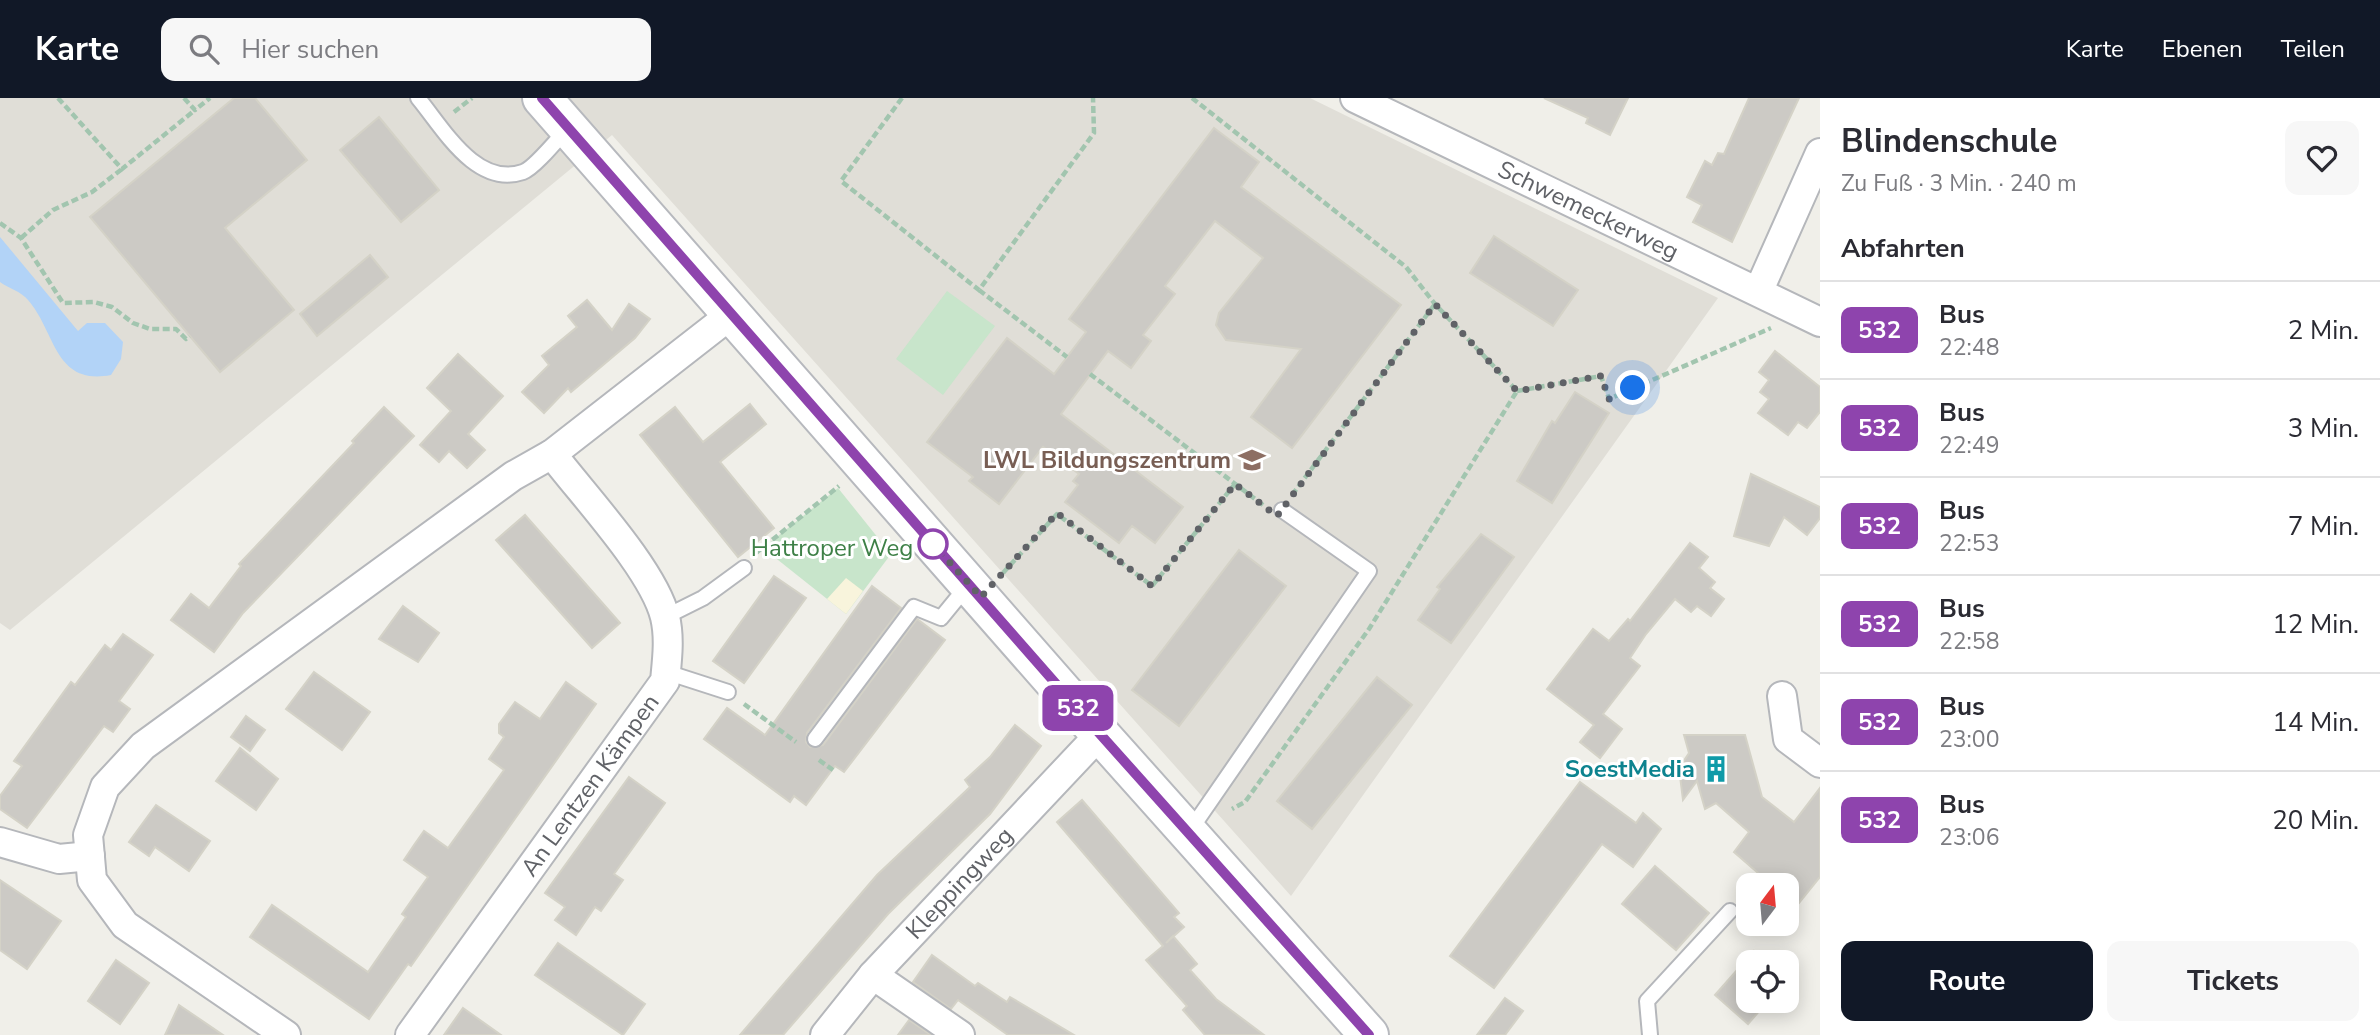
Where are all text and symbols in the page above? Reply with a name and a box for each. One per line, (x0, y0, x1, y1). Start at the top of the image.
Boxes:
search box (161, 18, 651, 81)
text: Karte (35, 27, 119, 72)
icon: search (185, 30, 223, 68)
text: Hier suchen (241, 32, 379, 67)
text: Karte (2066, 33, 2124, 65)
text: Ebenen (2162, 33, 2243, 65)
text: Teilen (2281, 33, 2345, 65)
text: Blindenschule (1841, 119, 2057, 164)
button: heart (2285, 121, 2359, 195)
street label: Schwemeckerweg (1493, 153, 1684, 268)
text: Zu Fuß · 3 Min. · 240 m (1841, 168, 2077, 199)
text: Abfahrten (1841, 231, 1965, 266)
text: Bus (1939, 297, 1985, 332)
text: 2 Min. (2288, 313, 2359, 348)
text: 532 (1858, 314, 1901, 346)
text: 22:48 (1939, 332, 1999, 363)
your location (1615, 370, 1650, 405)
text: Bus (1939, 395, 1985, 430)
text: 3 Min. (2288, 411, 2359, 446)
text: 532 (1858, 412, 1901, 444)
text: 22:49 (1939, 430, 1999, 461)
place label: LWL Bildungszentrum (983, 444, 1231, 476)
school or university icon: LWL Bildungszentrum (1237, 445, 1267, 475)
text: Bus (1939, 493, 1985, 528)
text: 7 Min. (2288, 509, 2359, 544)
text: 532 (1858, 510, 1901, 542)
text: 22:53 (1939, 528, 1999, 559)
unlabelled marker (918, 529, 948, 559)
park label: Hattroper Weg (751, 532, 913, 564)
text: Bus (1939, 591, 1985, 626)
text: 12 Min. (2272, 607, 2359, 642)
text: 532 (1858, 608, 1901, 640)
text: 22:58 (1939, 626, 1999, 657)
line badge: 532 (1038, 685, 1118, 731)
street label: An Lentzen Kämpen (514, 688, 666, 883)
text: Bus (1939, 689, 1985, 724)
text: 532 (1056, 692, 1100, 724)
text: 14 Min. (2272, 705, 2359, 740)
text: 532 (1858, 706, 1901, 738)
text: 23:00 (1939, 724, 1999, 755)
place label: SoestMedia (1565, 753, 1695, 785)
building icon: SoestMedia (1701, 754, 1731, 784)
text: Bus (1939, 787, 1985, 822)
text: 20 Min. (2272, 803, 2359, 838)
text: 532 (1858, 804, 1901, 836)
street label: Kleppingweg (899, 820, 1020, 946)
text: 23:06 (1939, 822, 1999, 853)
north arrow (1736, 873, 1799, 936)
map controls (1736, 873, 1799, 1013)
button: Route (1841, 941, 2093, 1021)
button: Tickets (2107, 941, 2359, 1021)
button: locate (1736, 950, 1799, 1013)

